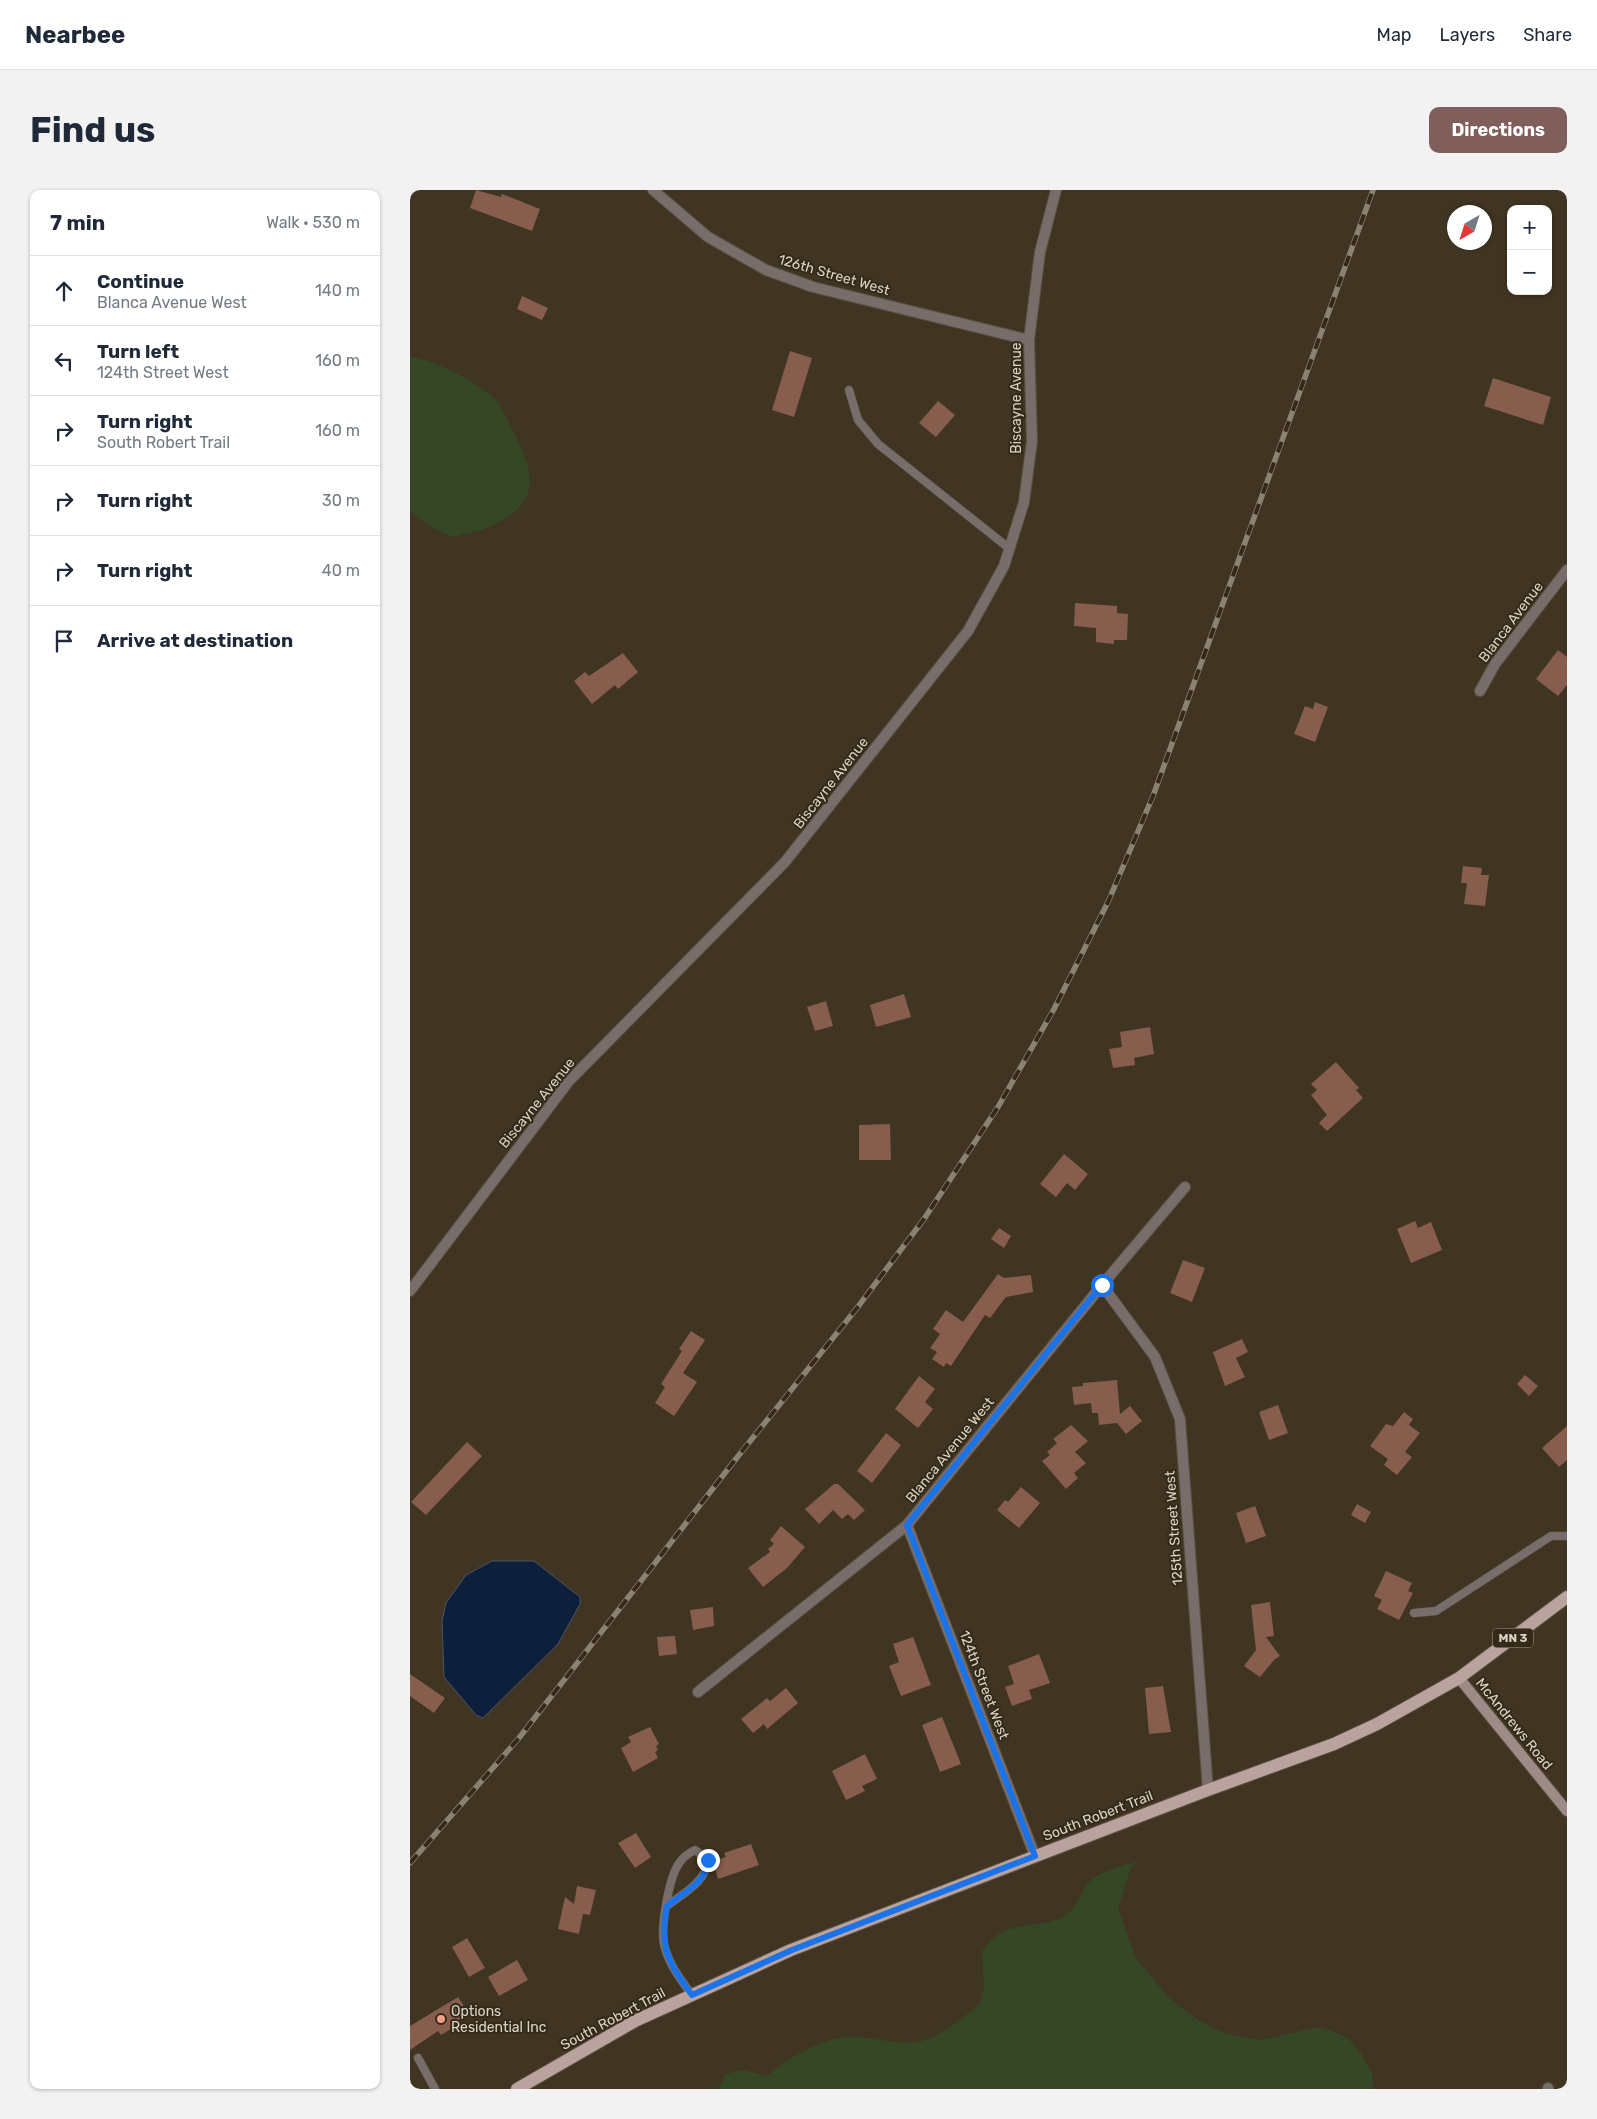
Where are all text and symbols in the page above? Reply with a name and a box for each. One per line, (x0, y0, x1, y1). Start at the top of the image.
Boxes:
text: Nearbee (25, 21, 125, 49)
text: Map (1377, 24, 1412, 46)
text: Layers (1440, 24, 1495, 46)
text: Share (1523, 24, 1572, 46)
button: Directions (1429, 107, 1567, 153)
text: Find us (30, 109, 155, 151)
north arrow (1447, 205, 1492, 250)
map controls (1507, 205, 1552, 295)
button: + (1507, 205, 1552, 250)
text: 7 min (50, 210, 105, 235)
text: Walk · 530 m (266, 213, 360, 232)
button: − (1507, 250, 1552, 295)
street label: 126th Street West (776, 251, 892, 299)
text: Continue (97, 270, 184, 293)
icon: ahead (50, 277, 78, 305)
text: 140 m (315, 281, 360, 300)
text: Blanca Avenue West (97, 293, 247, 312)
text: Turn left (97, 340, 179, 363)
street label: Biscayne Avenue (1008, 342, 1025, 454)
icon: left (50, 347, 78, 375)
text: 160 m (315, 351, 360, 370)
text: 124th Street West (97, 363, 229, 382)
text: Turn right (97, 410, 192, 433)
icon: right (50, 417, 78, 445)
text: 160 m (315, 421, 360, 440)
text: South Robert Trail (97, 433, 230, 452)
icon: right (50, 487, 78, 515)
text: Turn right (97, 489, 192, 512)
text: 30 m (322, 491, 360, 510)
icon: right (50, 557, 78, 585)
text: Turn right (97, 559, 192, 582)
text: 40 m (322, 561, 360, 580)
street label: Blanca Avenue (1475, 578, 1547, 666)
icon: arrive (50, 627, 78, 655)
text: Arrive at destination (97, 629, 293, 652)
street label: Biscayne Avenue (790, 734, 872, 832)
street label: Biscayne Avenue (495, 1054, 579, 1152)
route start (1091, 1274, 1114, 1297)
street label: Blanca Avenue West (902, 1393, 998, 1506)
street label: 125th Street West (1161, 1470, 1186, 1586)
street label: 124th Street West (955, 1628, 1013, 1742)
road number: MN 3 (1493, 1629, 1533, 1648)
street label: McAndrews Road (1472, 1675, 1556, 1773)
street label: South Robert Trail (1041, 1787, 1155, 1845)
route end (697, 1849, 720, 1872)
street label: South Robert Trail (558, 1984, 668, 2054)
place label: Options Residential Inc (451, 2003, 547, 2036)
marker: Options Residential Inc (435, 2013, 447, 2025)

